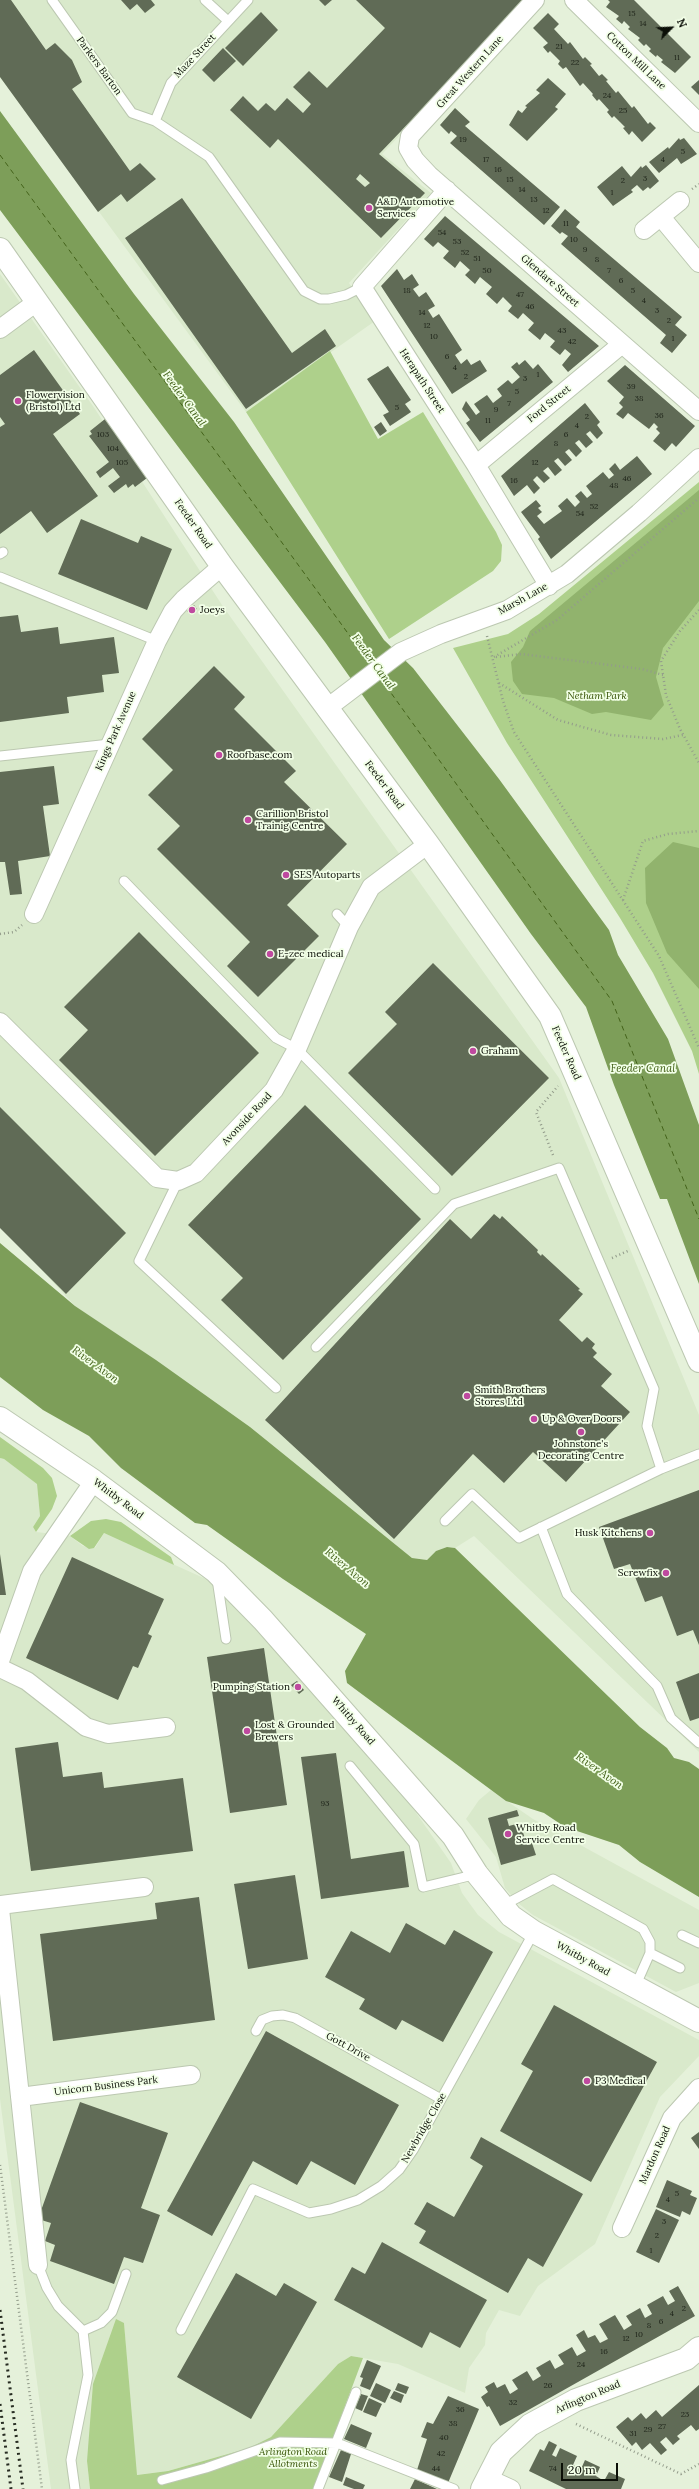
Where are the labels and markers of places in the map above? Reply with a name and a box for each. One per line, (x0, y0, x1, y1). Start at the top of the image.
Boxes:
place label: A&D Automotive Services (377, 196, 454, 220)
marker: A&D Automotive Services (364, 203, 374, 213)
place label: Flowervision (Bristol) Ltd (26, 389, 85, 412)
marker: Flowervision (Bristol) Ltd (13, 396, 23, 406)
place label: Joeys (200, 604, 225, 616)
marker: Joeys (187, 605, 197, 615)
place label: Roofbase.com (227, 749, 292, 761)
marker: Roofbase.com (214, 750, 224, 760)
place label: Carillion Bristol Trainig Centre (256, 808, 328, 832)
marker: Carillion Bristol Trainig Centre (243, 815, 253, 825)
place label: SES Autoparts (294, 869, 360, 881)
marker: SES Autoparts (281, 870, 291, 880)
place label: E-zec medical (278, 948, 344, 960)
marker: E-zec medical (265, 949, 275, 959)
place label: Graham (481, 1045, 518, 1057)
marker: Graham (468, 1046, 478, 1056)
place label: Smith Brothers Stores Ltd (475, 1384, 545, 1408)
marker: Smith Brothers Stores Ltd (462, 1391, 472, 1401)
place label: Up & Over Doors (542, 1413, 621, 1425)
marker: Up & Over Doors (529, 1414, 539, 1424)
marker: Johnstone's Decorating Centre (576, 1427, 586, 1437)
place label: Johnstone's Decorating Centre (538, 1438, 624, 1462)
place label: Husk Kitchens (575, 1527, 642, 1539)
marker: Husk Kitchens (645, 1528, 655, 1538)
place label: Screwfix (618, 1567, 658, 1579)
marker: Screwfix (661, 1568, 671, 1578)
place label: Pumping Station (213, 1681, 290, 1693)
marker: Pumping Station (293, 1682, 303, 1692)
place label: Lost & Grounded Brewers (255, 1719, 334, 1742)
marker: Lost & Grounded Brewers (242, 1726, 252, 1736)
place label: Whitby Road Service Centre (516, 1822, 585, 1846)
marker: Whitby Road Service Centre (503, 1829, 513, 1839)
place label: P3 Medical (595, 2075, 646, 2087)
marker: P3 Medical (582, 2076, 592, 2086)

